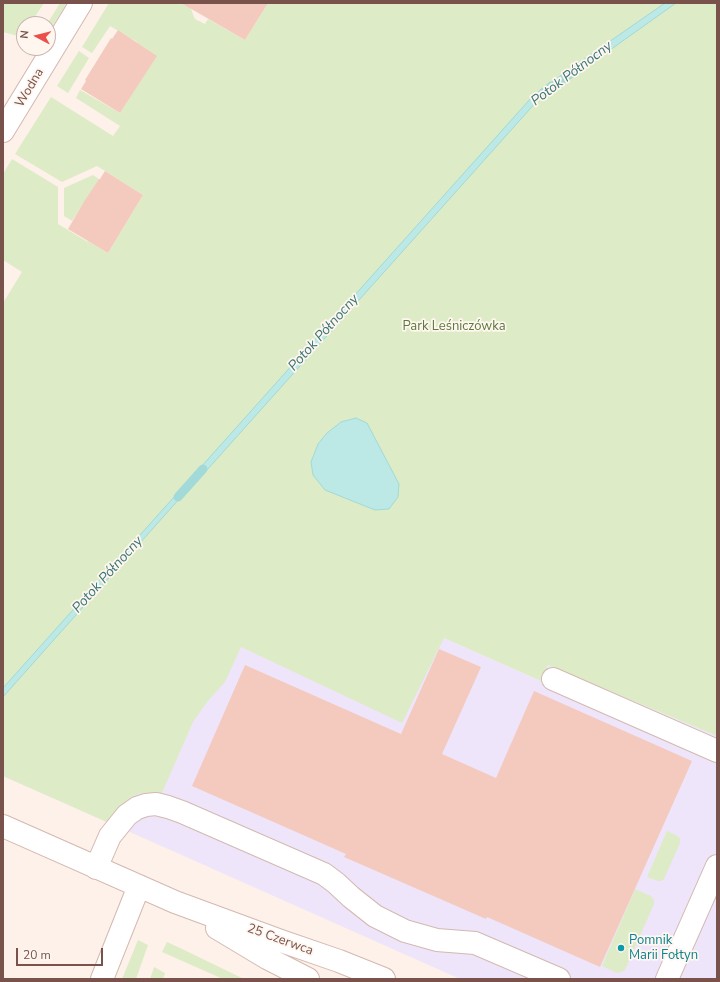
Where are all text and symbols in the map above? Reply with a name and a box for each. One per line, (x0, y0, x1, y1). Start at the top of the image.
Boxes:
north arrow (16, 16, 56, 56)
text: N (17, 30, 33, 40)
water label: Potok Północny (528, 38, 616, 110)
street label: Wodna (12, 66, 48, 110)
water label: Potok Północny (285, 291, 363, 375)
park label: Park Leśniczówka (402, 319, 506, 335)
water label: Potok Północny (69, 533, 147, 617)
street label: 25 Czerwca (245, 921, 315, 959)
place label: Pomnik Marii Fołtyn (629, 933, 698, 964)
scale bar (18, 940, 105, 966)
marker: Pomnik Marii Fołtyn (616, 943, 626, 953)
text: 20 m (23, 947, 51, 963)

